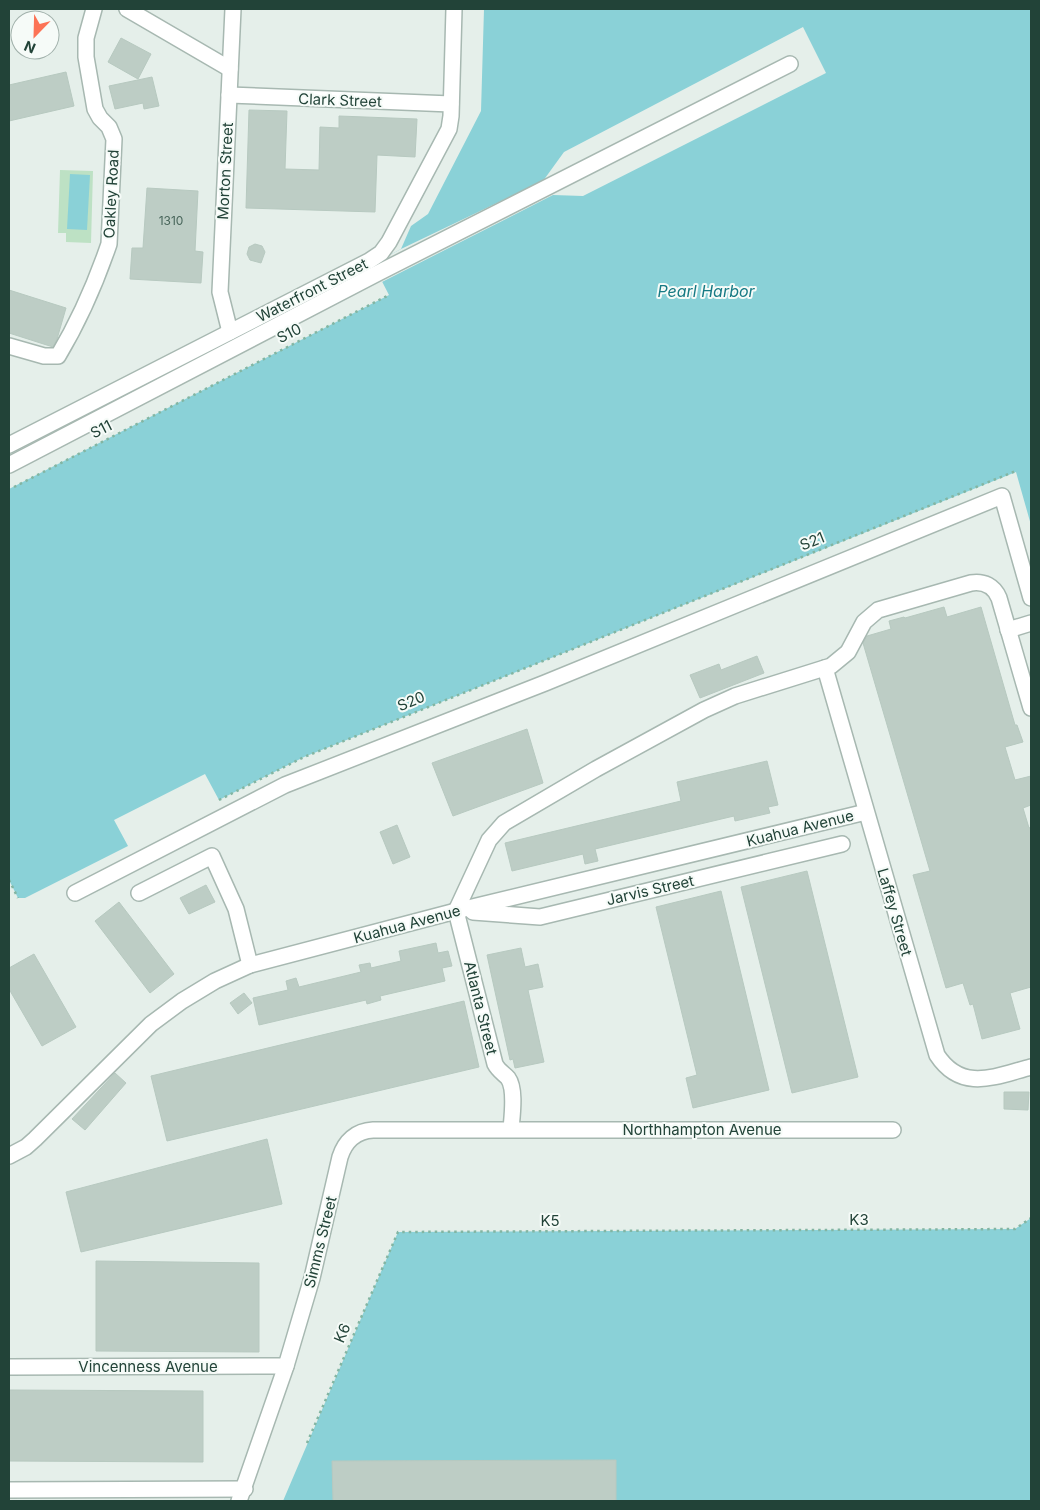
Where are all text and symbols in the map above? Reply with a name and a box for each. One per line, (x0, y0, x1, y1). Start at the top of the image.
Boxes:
north arrow (10, 10, 60, 60)
text: N (21, 38, 38, 57)
street label: Clark Street (298, 89, 382, 111)
street label: Morton Street (213, 122, 237, 220)
street label: Oakley Road (99, 149, 123, 239)
house number: 1310 (159, 213, 183, 228)
street label: Waterfront Street (253, 254, 371, 326)
water label: Pearl Harbor (657, 281, 756, 301)
street label: S10 (273, 319, 305, 347)
street label: S11 (87, 416, 115, 442)
street label: S21 (797, 528, 827, 554)
street label: S20 (394, 687, 428, 715)
street label: Kuahua Avenue (744, 805, 856, 851)
street label: Laffey Street (873, 866, 917, 958)
street label: Jarvis Street (604, 871, 696, 909)
street label: Kuahua Avenue (351, 901, 463, 947)
street label: Atlanta Street (460, 959, 502, 1057)
street label: Northhampton Avenue (622, 1120, 782, 1139)
street label: Simms Street (299, 1194, 341, 1290)
street label: K3 (849, 1210, 869, 1229)
street label: K5 (540, 1211, 560, 1230)
street label: K6 (329, 1320, 355, 1346)
street label: Vincenness Avenue (78, 1357, 218, 1376)

